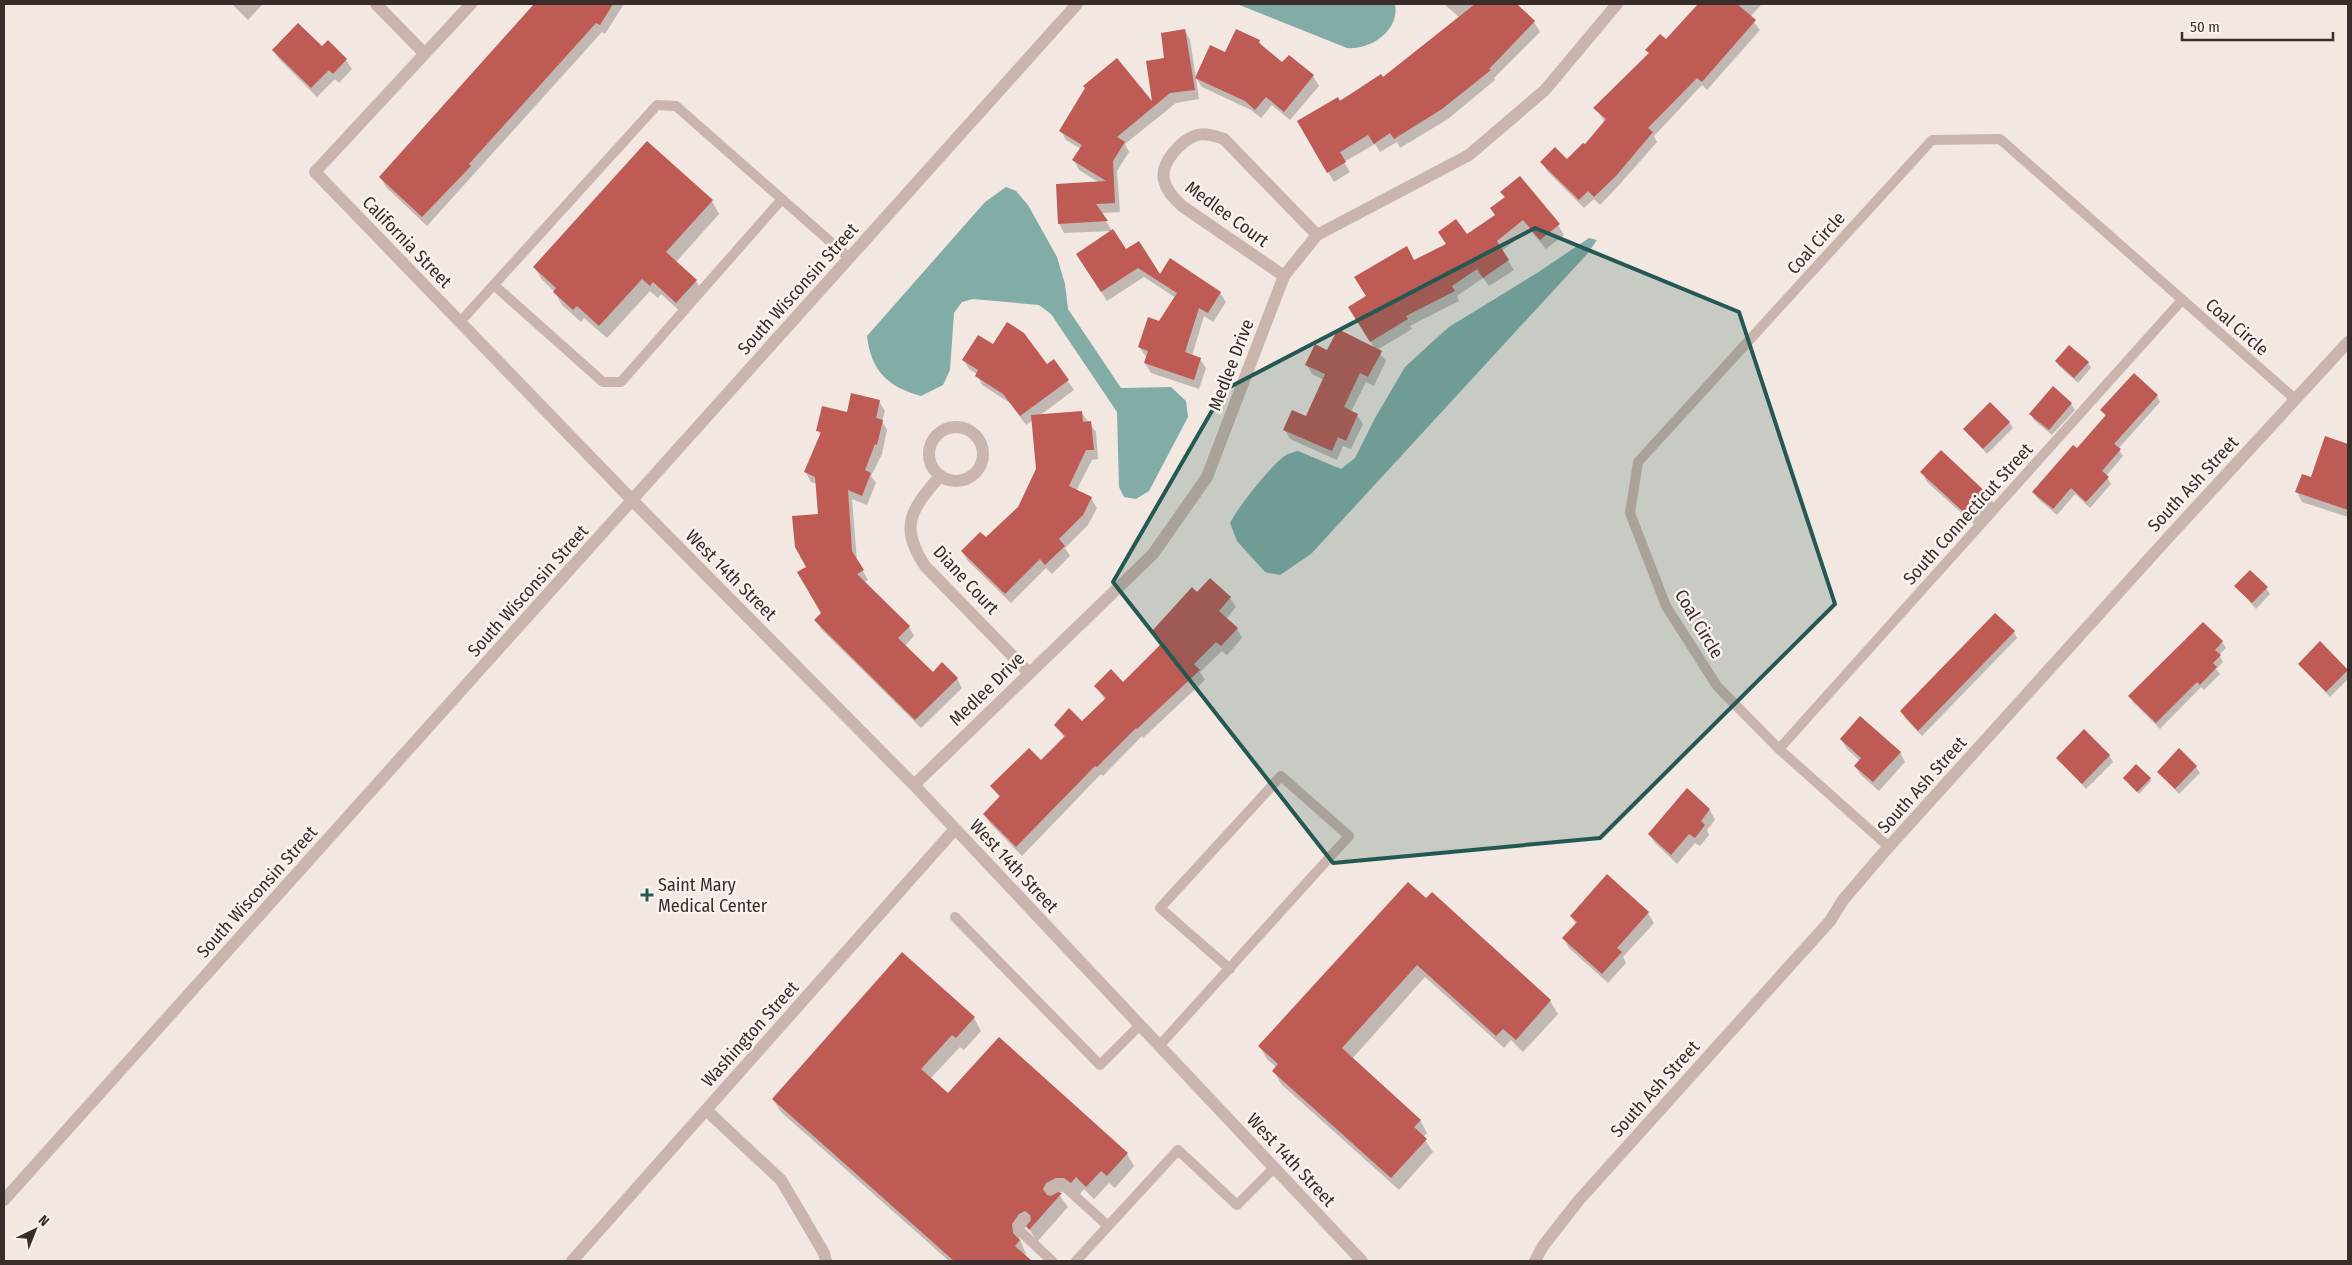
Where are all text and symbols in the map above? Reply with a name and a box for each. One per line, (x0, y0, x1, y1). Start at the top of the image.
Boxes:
scale bar (2182, 10, 2333, 42)
text: 50 m (2190, 18, 2220, 36)
street label: Medlee Court (1181, 176, 1273, 252)
street label: California Street (358, 191, 456, 293)
street label: Coal Circle (1782, 207, 1850, 279)
street label: South Wisconsin Street (733, 219, 863, 359)
street label: Coal Circle (2201, 294, 2273, 360)
street label: Medlee Drive (1204, 316, 1259, 414)
street label: South Ash Street (2143, 432, 2243, 536)
street label: South Connecticut Street (1899, 439, 2037, 589)
street label: South Wisconsin Street (463, 521, 593, 661)
street label: West 14th Street (681, 525, 781, 625)
street label: Diane Court (929, 541, 1004, 619)
street label: Coal Circle (1670, 586, 1728, 663)
street label: Medlee Drive (945, 648, 1029, 730)
street label: South Ash Street (1873, 732, 1971, 838)
street label: West 14th Street (965, 815, 1063, 917)
street label: South Wisconsin Street (192, 822, 322, 962)
place label: Saint Mary Medical Center (658, 874, 768, 917)
marker: Saint Mary Medical Center (640, 888, 654, 902)
street label: Washington Street (697, 977, 803, 1091)
street label: South Ash Street (1606, 1036, 1704, 1142)
street label: West 14th Street (1242, 1109, 1340, 1211)
north arrow (10, 1205, 60, 1255)
text: N (35, 1212, 52, 1230)

